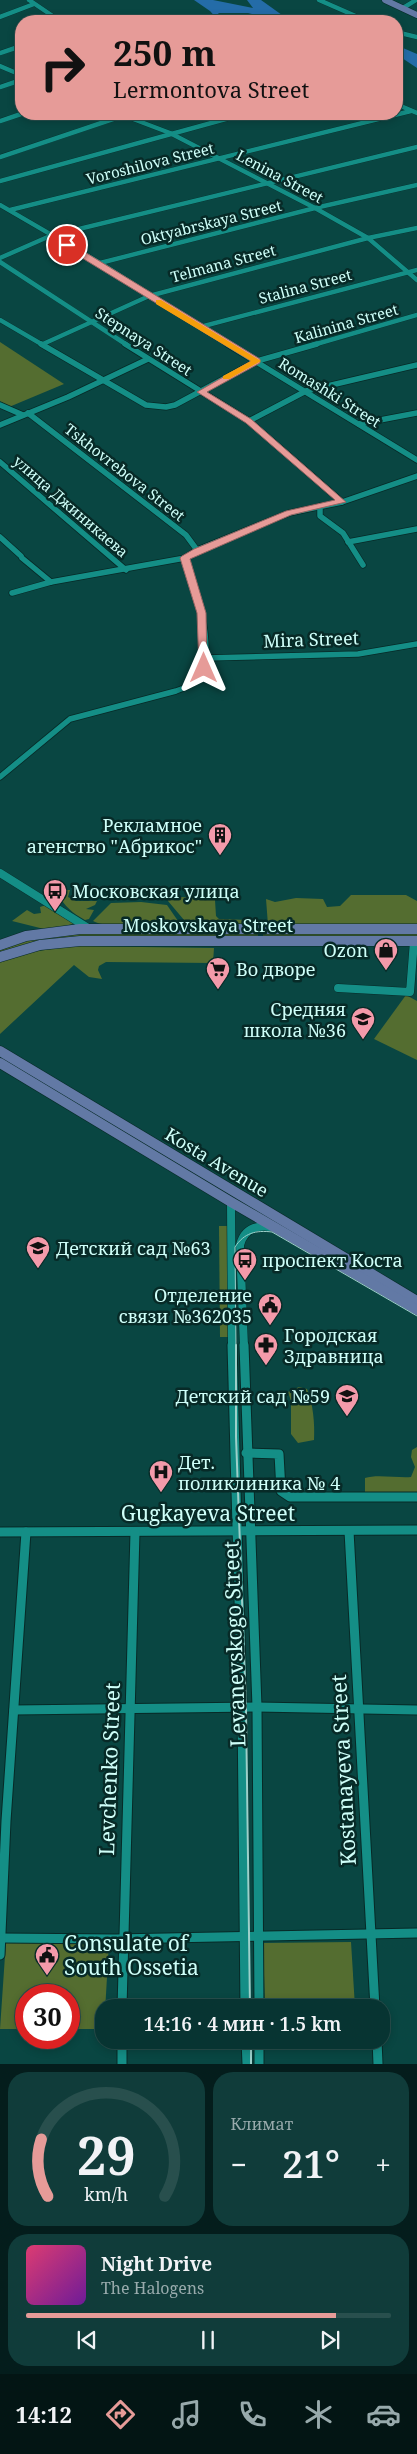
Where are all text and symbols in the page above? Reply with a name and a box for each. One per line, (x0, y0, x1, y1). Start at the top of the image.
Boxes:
text: 250 m (113, 29, 216, 76)
icon: right (30, 35, 95, 100)
text: Lermontova Street (113, 74, 309, 104)
street label: Voroshilova Street (84, 137, 216, 189)
street label: Lenina Street (233, 145, 327, 207)
street label: Oktyabrskaya Street (138, 195, 284, 249)
pin (46, 224, 88, 266)
icon: arrive (53, 231, 81, 259)
street label: Telmana Street (168, 239, 278, 287)
street label: Stalina Street (256, 264, 354, 308)
street label: Kalinina Street (292, 299, 400, 347)
street label: Stepnaya Street (92, 302, 196, 380)
street label: Romashki Street (275, 353, 385, 431)
street label: Tskhovrebova Street (61, 419, 189, 525)
street label: улица Джиникаева (9, 451, 133, 561)
street label: Mira Street (263, 625, 359, 653)
position arrow (177, 641, 229, 693)
place label: Рекламное агенство "Абрикос" (27, 813, 202, 858)
building icon: Рекламное агенство "Абрикос" (207, 822, 233, 856)
bus stop icon: Московская улица (42, 878, 68, 912)
place label: Московская улица (72, 879, 240, 903)
street label: Moskovskaya Street (123, 913, 293, 937)
shop icon: Ozon (373, 937, 399, 971)
place label: Ozon (323, 938, 368, 962)
supermarket icon: Во дворе (205, 956, 231, 990)
place label: Во дворе (236, 957, 315, 981)
place label: Средняя школа №36 (243, 997, 346, 1042)
school or university icon: Средняя школа №36 (350, 1006, 376, 1040)
street label: Kosta Avenue (161, 1122, 273, 1202)
school or university icon: Детский сад №63 (25, 1235, 51, 1269)
place label: Детский сад №63 (56, 1236, 211, 1260)
bus stop icon: проспект Коста (232, 1247, 258, 1281)
place label: проспект Коста (262, 1248, 403, 1272)
place label: Отделение связи №362035 (119, 1283, 252, 1328)
public building icon: Отделение связи №362035 (257, 1292, 283, 1326)
place label: Городская Здравница (284, 1323, 384, 1368)
pharmacy icon: Городская Здравница (253, 1332, 279, 1366)
school or university icon: Детский сад №59 (334, 1383, 360, 1417)
place label: Детский сад №59 (175, 1384, 330, 1408)
place label: Дет. поликлиника № 4 (178, 1450, 340, 1495)
hospital icon: Дет. поликлиника № 4 (148, 1459, 174, 1493)
street label: Gugkayeva Street (121, 1499, 295, 1527)
street label: Levanevskogo Street (216, 1541, 252, 1747)
street label: Kostanayeva Street (324, 1674, 362, 1866)
street label: Levchenko Street (92, 1682, 126, 1856)
place label: Consulate of South Ossetia (64, 1929, 199, 1981)
public building icon: Consulate of South Ossetia (34, 1942, 60, 1976)
speed limit sign: 30 (15, 1984, 80, 2049)
text: 14:16 · 4 мин · 1.5 km (144, 2011, 341, 2037)
text: Климат (231, 2113, 293, 2135)
text: 29 (77, 2119, 136, 2190)
text: 21° (282, 2137, 340, 2189)
text: − (231, 2145, 247, 2183)
text: + (375, 2145, 391, 2183)
text: km/h (84, 2182, 128, 2206)
text: Night Drive (101, 2251, 212, 2277)
text: The Halogens (101, 2277, 204, 2299)
icon: previous (73, 2326, 101, 2354)
icon: pause (194, 2326, 222, 2354)
icon: next (316, 2326, 344, 2354)
icon: directions (103, 2397, 138, 2432)
icon: music (169, 2397, 204, 2432)
icon: phone (235, 2397, 270, 2432)
icon: climate (301, 2397, 336, 2432)
icon: car (366, 2397, 401, 2432)
text: 14:12 (15, 2399, 72, 2429)

